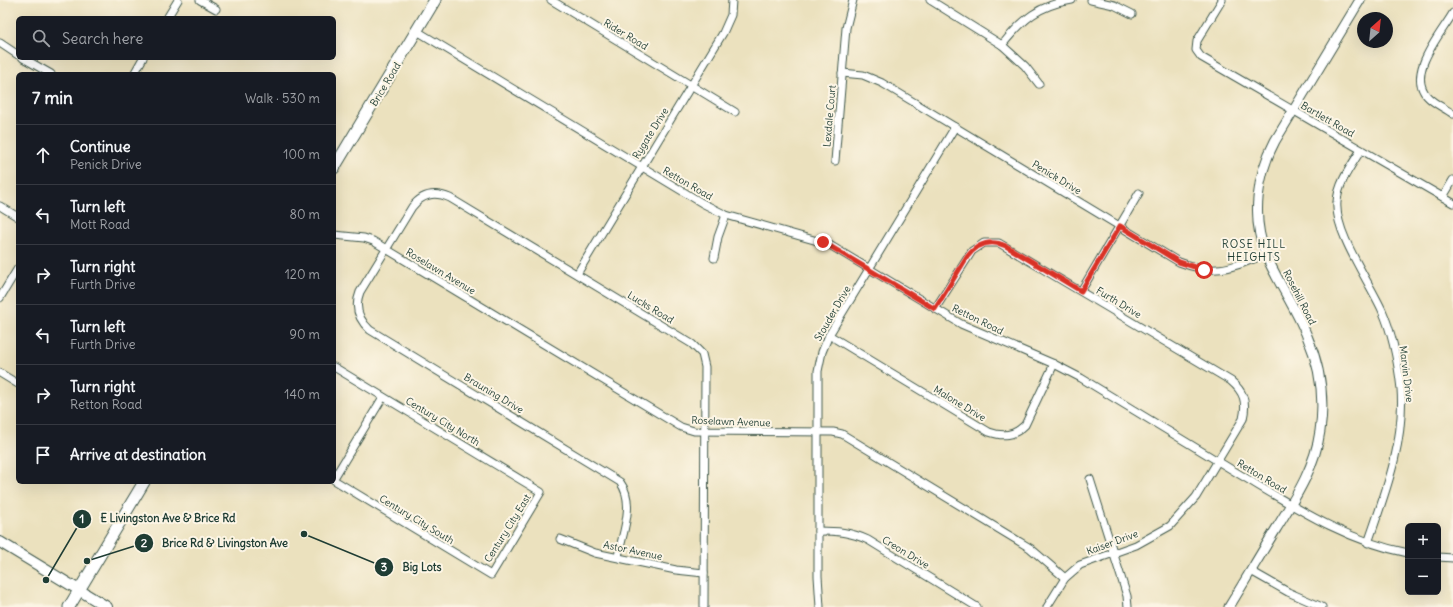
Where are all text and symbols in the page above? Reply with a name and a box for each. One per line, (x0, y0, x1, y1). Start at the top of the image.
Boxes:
north arrow (1357, 12, 1393, 48)
search box (16, 16, 336, 60)
street label: Rider Road (601, 16, 651, 53)
icon: search (30, 27, 52, 49)
text: Search here (62, 29, 143, 48)
street label: Brice Road (367, 60, 404, 109)
street label: Lexdale Court (820, 84, 839, 148)
text: 7 min (32, 87, 73, 109)
text: Walk · 530 m (245, 90, 320, 107)
street label: Bartlett Road (1299, 99, 1357, 140)
street label: Rygate Drive (630, 105, 671, 161)
text: Continue (70, 137, 131, 156)
icon: ahead (32, 144, 54, 166)
text: 100 m (283, 146, 320, 163)
text: Penick Drive (70, 156, 142, 173)
street label: Penick Drive (1030, 158, 1084, 197)
street label: Retton Road (660, 164, 715, 203)
text: Turn left (70, 197, 125, 216)
icon: left (32, 204, 54, 226)
text: 80 m (289, 206, 320, 223)
text: Mott Road (70, 216, 130, 233)
route end (814, 233, 832, 251)
district label: ROSE HILL HEIGHTS (1222, 237, 1286, 264)
street label: Roselawn Avenue (403, 245, 478, 297)
text: Turn right (70, 257, 135, 276)
route start (1195, 261, 1213, 279)
icon: right (32, 264, 54, 286)
text: 120 m (285, 266, 320, 283)
street label: Rosehill Road (1280, 267, 1319, 327)
text: Furth Drive (70, 276, 136, 293)
street label: Stouder Drive (811, 283, 853, 343)
street label: Furth Drive (1094, 284, 1144, 321)
street label: Lucks Road (625, 289, 676, 326)
street label: Retton Road (950, 301, 1006, 338)
text: Turn left (70, 317, 125, 336)
icon: left (32, 324, 54, 346)
text: 90 m (289, 326, 320, 343)
text: Furth Drive (70, 336, 136, 353)
street label: Marvin Drive (1397, 345, 1416, 403)
street label: Brauning Drive (461, 370, 526, 416)
text: Turn right (70, 377, 135, 396)
street label: Malone Drive (931, 383, 988, 424)
icon: right (32, 384, 54, 406)
text: 140 m (284, 386, 320, 403)
street label: Century City North (403, 394, 483, 449)
text: Retton Road (70, 396, 142, 413)
street label: Roselawn Avenue (691, 414, 771, 429)
icon: arrive (32, 444, 54, 466)
text: Arrive at destination (70, 445, 206, 464)
street label: Retton Road (1235, 457, 1289, 496)
street label: Century City East (481, 491, 534, 565)
street label: Century City South (377, 492, 457, 547)
callout: E Livingston Ave & Brice Rd (72, 507, 243, 530)
text: 1 (80, 511, 84, 526)
text: E Livingston Ave & Brice Rd (100, 511, 236, 526)
map controls (1405, 523, 1441, 595)
button: + (1405, 523, 1441, 559)
street label: Kaiser Drive (1085, 527, 1140, 558)
callout: Brice Rd & Livingston Ave (134, 531, 296, 554)
street label: Creon Drive (880, 533, 932, 572)
text: 2 (141, 535, 148, 550)
text: Brice Rd & Livingston Ave (162, 536, 288, 551)
street label: Astor Avenue (602, 538, 664, 563)
callout: Big Lots (374, 556, 449, 579)
text: 3 (381, 559, 388, 574)
button: − (1405, 559, 1441, 595)
text: Big Lots (402, 560, 442, 575)

